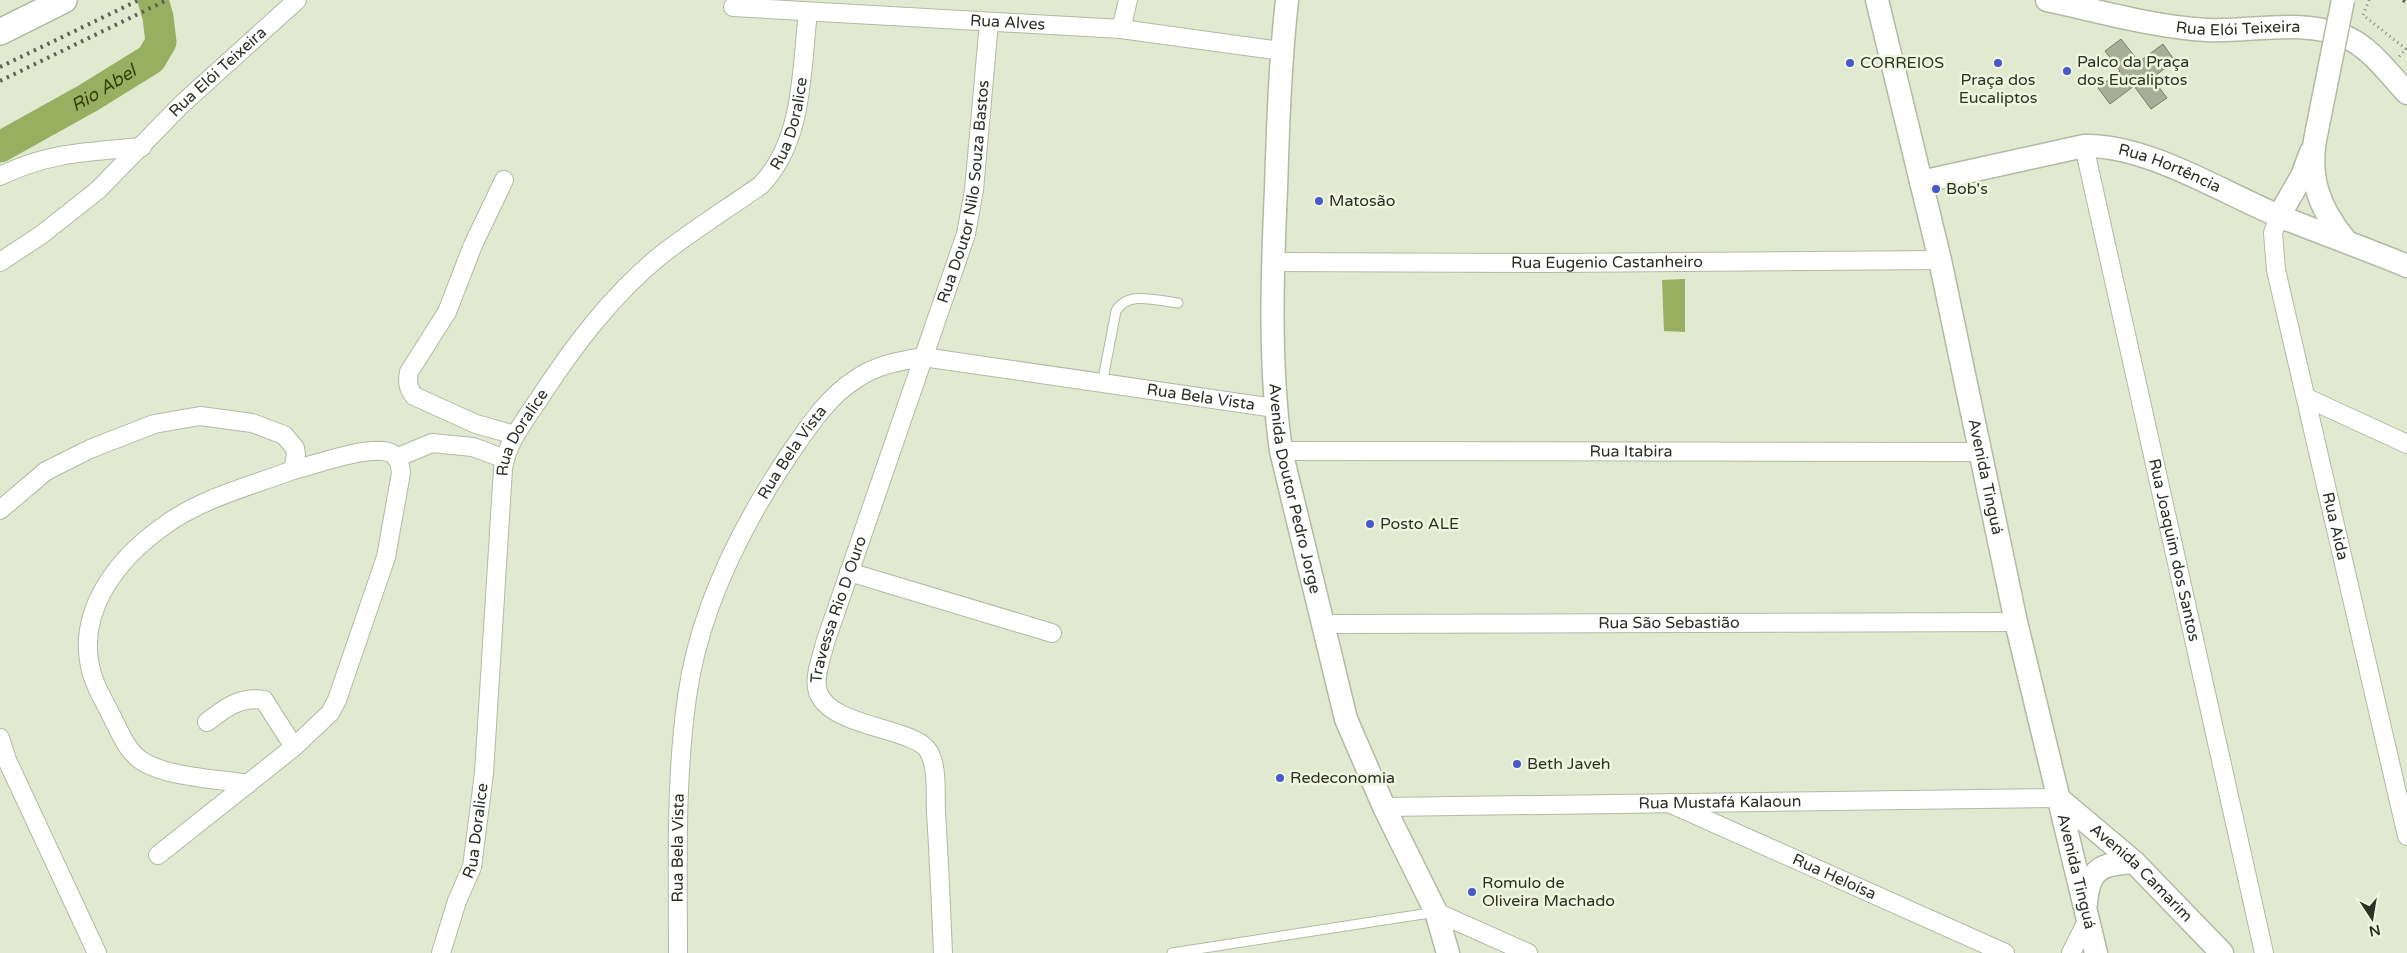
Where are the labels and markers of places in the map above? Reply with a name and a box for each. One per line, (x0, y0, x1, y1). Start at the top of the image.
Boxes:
place label: Palco da Praça dos Eucaliptos (2077, 52, 2189, 90)
place label: CORREIOS (1860, 53, 1944, 73)
marker: CORREIOS (1844, 57, 1856, 69)
marker: Praça dos Eucaliptos (1992, 57, 2004, 69)
marker: Palco da Praça dos Eucaliptos (2061, 65, 2073, 77)
place label: Praça dos Eucaliptos (1959, 70, 2037, 108)
place label: Bob's (1946, 179, 1988, 199)
marker: Bob's (1930, 183, 1942, 195)
place label: Matosão (1329, 191, 1395, 211)
marker: Matosão (1313, 195, 1325, 207)
place label: Posto ALE (1380, 514, 1459, 534)
marker: Posto ALE (1364, 518, 1376, 530)
place label: Beth Javeh (1527, 754, 1611, 774)
marker: Beth Javeh (1511, 758, 1523, 770)
place label: Redeconomia (1290, 768, 1395, 788)
marker: Redeconomia (1274, 772, 1286, 784)
place label: Romulo de Oliveira Machado (1482, 873, 1615, 911)
marker: Romulo de Oliveira Machado (1466, 886, 1478, 898)

